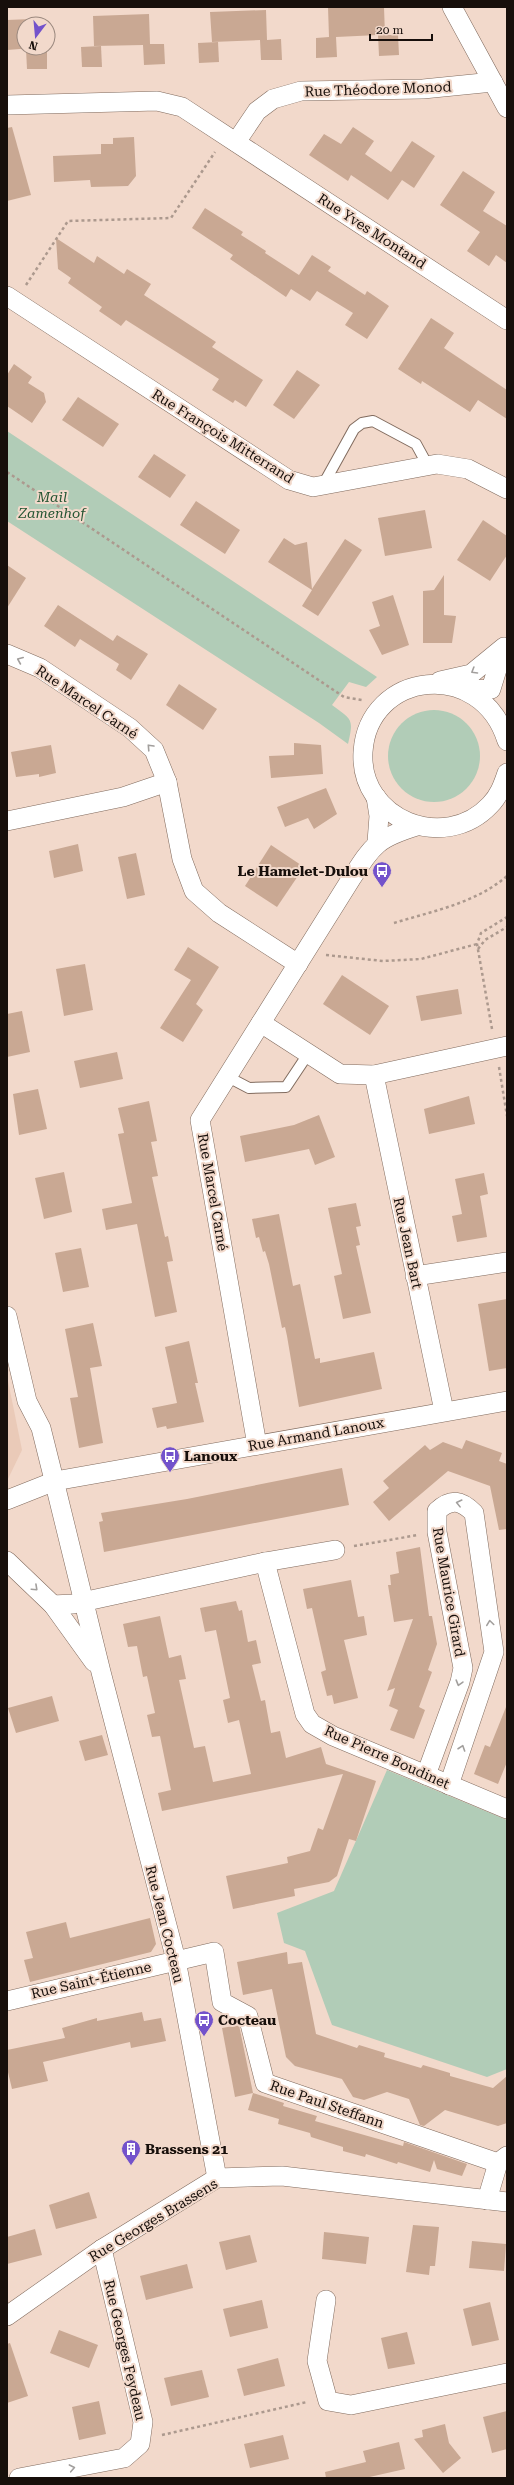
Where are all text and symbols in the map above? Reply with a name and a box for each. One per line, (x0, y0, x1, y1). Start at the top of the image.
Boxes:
north arrow (16, 16, 56, 56)
scale bar (370, 16, 432, 42)
text: 20 m (376, 23, 403, 37)
text: N (27, 38, 39, 53)
street label: Rue Théodore Monod (304, 78, 452, 100)
street label: Rue Yves Montand (315, 190, 429, 272)
street label: Rue François Mitterrand (149, 386, 297, 486)
park label: Mail Zamenhof (18, 489, 87, 521)
one-way arrow (16, 656, 23, 664)
street label: Rue Marcel Carné (33, 662, 141, 742)
one-way arrow (471, 667, 478, 674)
one-way arrow (148, 744, 155, 752)
bus stop icon: Le Hamelet-Dulou (371, 860, 393, 888)
place label: Le Hamelet-Dulou (237, 863, 368, 879)
street label: Rue Marcel Carné (195, 1132, 231, 1252)
street label: Rue Jean Bart (391, 1196, 425, 1290)
street label: Rue Armand Lanoux (247, 1414, 385, 1454)
bus stop icon: Lanoux (159, 1445, 181, 1473)
place label: Lanoux (184, 1448, 238, 1464)
one-way arrow (456, 1499, 463, 1507)
street label: Rue Maurice Girard (430, 1526, 468, 1658)
one-way arrow (30, 1583, 38, 1591)
one-way arrow (486, 1620, 495, 1626)
one-way arrow (456, 1679, 464, 1686)
street label: Rue Pierre Boudinet (322, 1722, 452, 1792)
one-way arrow (457, 1744, 466, 1751)
street label: Rue Jean Cocteau (143, 1864, 187, 1985)
street label: Rue Saint-Étienne (29, 1958, 153, 2002)
bus stop icon: Cocteau (193, 2009, 215, 2037)
place label: Cocteau (218, 2012, 276, 2028)
street label: Rue Paul Steffann (268, 2077, 386, 2131)
building icon: Brassens 21 (120, 2138, 142, 2166)
place label: Brassens 21 (145, 2141, 228, 2157)
street label: Rue Georges Brassens (86, 2175, 220, 2265)
street label: Rue Georges Feydeau (101, 2278, 149, 2422)
one-way arrow (68, 2464, 75, 2473)

